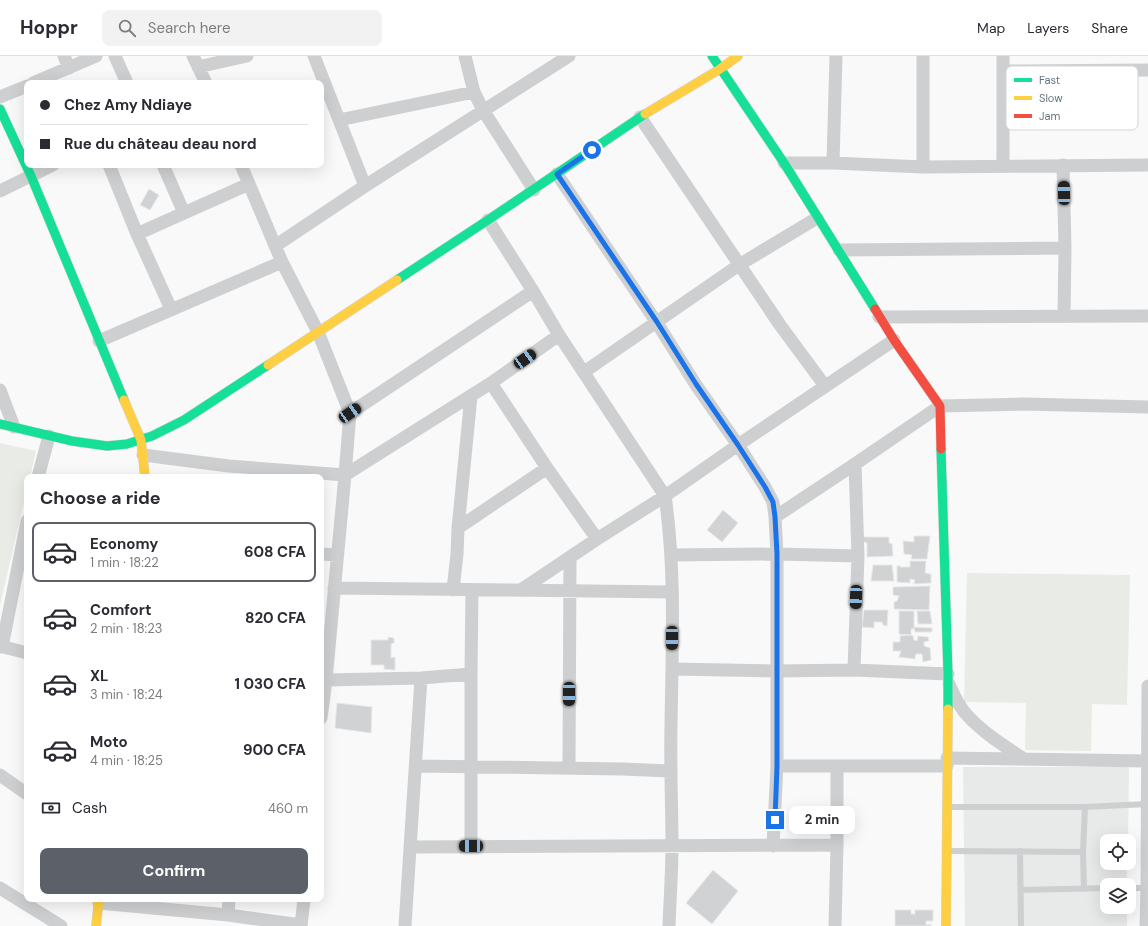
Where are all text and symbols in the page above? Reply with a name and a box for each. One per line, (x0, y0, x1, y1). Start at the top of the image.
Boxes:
search box (102, 10, 382, 46)
text: Hoppr (20, 15, 78, 40)
icon: search (116, 17, 138, 39)
text: Search here (148, 18, 231, 38)
text: Map (977, 19, 1005, 37)
text: Layers (1027, 19, 1069, 37)
text: Share (1091, 19, 1128, 37)
legend (1006, 66, 1138, 130)
text: Fast (1039, 73, 1060, 87)
text: Slow (1039, 91, 1063, 105)
text: Chez Amy Ndiaye (64, 95, 192, 115)
text: Jam (1039, 109, 1060, 123)
text: Rue du château deau nord (64, 134, 256, 154)
route start (583, 141, 601, 159)
car (1058, 181, 1070, 205)
car (512, 347, 538, 371)
car (337, 401, 363, 425)
text: Choose a ride (40, 486, 161, 510)
icon: car (42, 534, 78, 570)
text: Economy (90, 534, 158, 554)
text: 608 CFA (244, 542, 306, 562)
text: 1 min · 18:22 (90, 554, 159, 571)
car (850, 585, 862, 609)
icon: car (42, 600, 78, 636)
text: Comfort (90, 600, 151, 620)
text: 820 CFA (245, 608, 306, 628)
text: 2 min · 18:23 (90, 620, 162, 637)
car (666, 626, 678, 650)
icon: car (42, 666, 78, 702)
text: XL (90, 666, 108, 686)
text: 1 030 CFA (234, 674, 306, 694)
car (563, 682, 575, 706)
text: 3 min · 18:24 (90, 686, 163, 703)
icon: car (42, 732, 78, 768)
text: Moto (90, 732, 128, 752)
text: 900 CFA (243, 740, 306, 760)
text: 4 min · 18:25 (90, 752, 163, 769)
icon: cash (40, 797, 62, 819)
text: Cash (72, 798, 107, 818)
text: 460 m (268, 800, 308, 817)
callout: 2 min (789, 806, 855, 834)
route end (766, 811, 784, 829)
text: 2 min (805, 811, 839, 828)
map controls (1100, 834, 1136, 914)
button: locate (1100, 834, 1136, 870)
car (459, 840, 483, 852)
button: Confirm (40, 848, 308, 894)
button: layers (1100, 878, 1136, 914)

